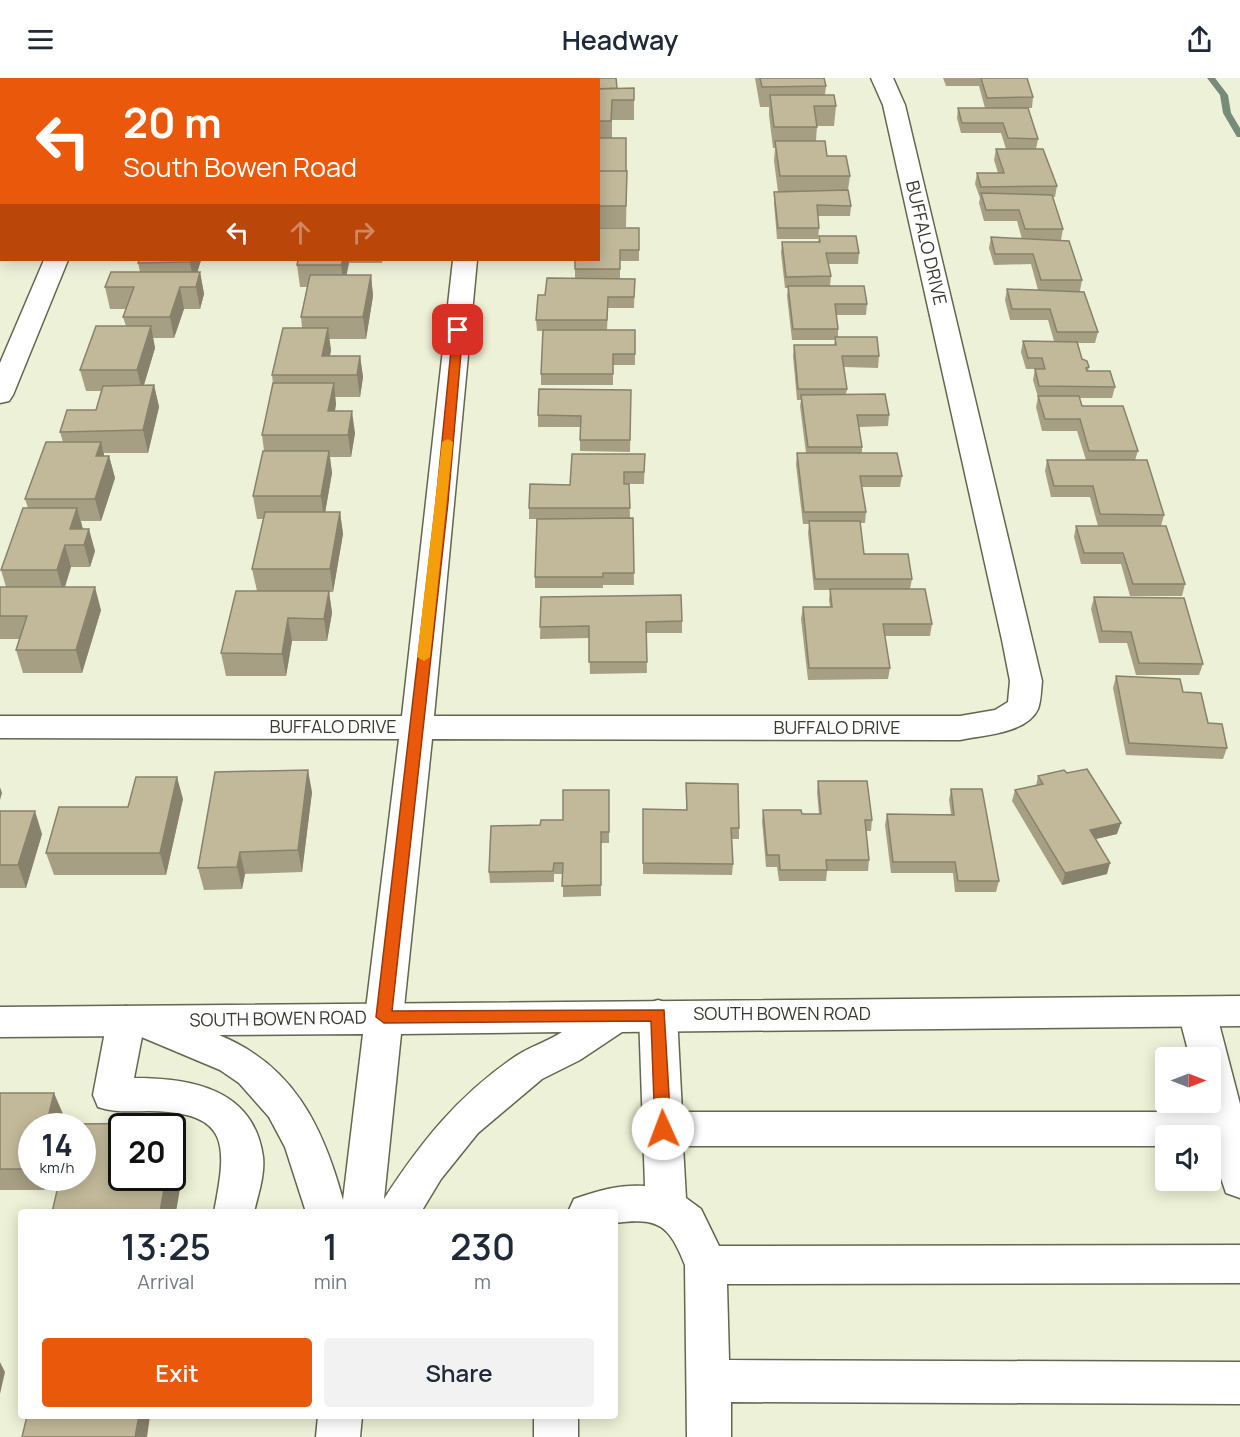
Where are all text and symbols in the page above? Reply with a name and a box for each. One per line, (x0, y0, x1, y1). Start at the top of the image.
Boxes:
text: Headway (562, 21, 678, 58)
icon: menu (24, 23, 57, 56)
icon: share (1183, 23, 1216, 56)
text: 20 m (123, 93, 222, 151)
icon: left (24, 102, 102, 180)
text: South Bowen Road (123, 148, 357, 185)
street label: BUFFALO DRIVE (901, 178, 953, 307)
icon: left (221, 216, 254, 249)
icon: ahead (284, 216, 317, 249)
icon: right (347, 216, 380, 249)
pin (432, 304, 483, 355)
icon: arrive (441, 313, 474, 346)
street label: BUFFALO DRIVE (269, 714, 397, 738)
street label: BUFFALO DRIVE (773, 715, 901, 739)
street label: SOUTH BOWEN ROAD (693, 1001, 871, 1025)
street label: SOUTH BOWEN ROAD (189, 1004, 367, 1032)
north arrow (1155, 1047, 1221, 1113)
map controls (1155, 1047, 1221, 1191)
position arrow (631, 1097, 695, 1161)
speed limit sign: 20 (108, 1113, 186, 1191)
text: 14 (41, 1124, 73, 1165)
button: sound (1155, 1125, 1221, 1191)
text: km/h (40, 1157, 74, 1178)
text: 13:25 (121, 1222, 211, 1271)
text: 1 (323, 1222, 338, 1271)
text: 230 (450, 1222, 515, 1271)
text: Arrival (137, 1268, 194, 1295)
text: min (314, 1268, 347, 1295)
text: m (474, 1268, 491, 1295)
button: Exit (42, 1338, 312, 1407)
button: Share (324, 1338, 594, 1407)

